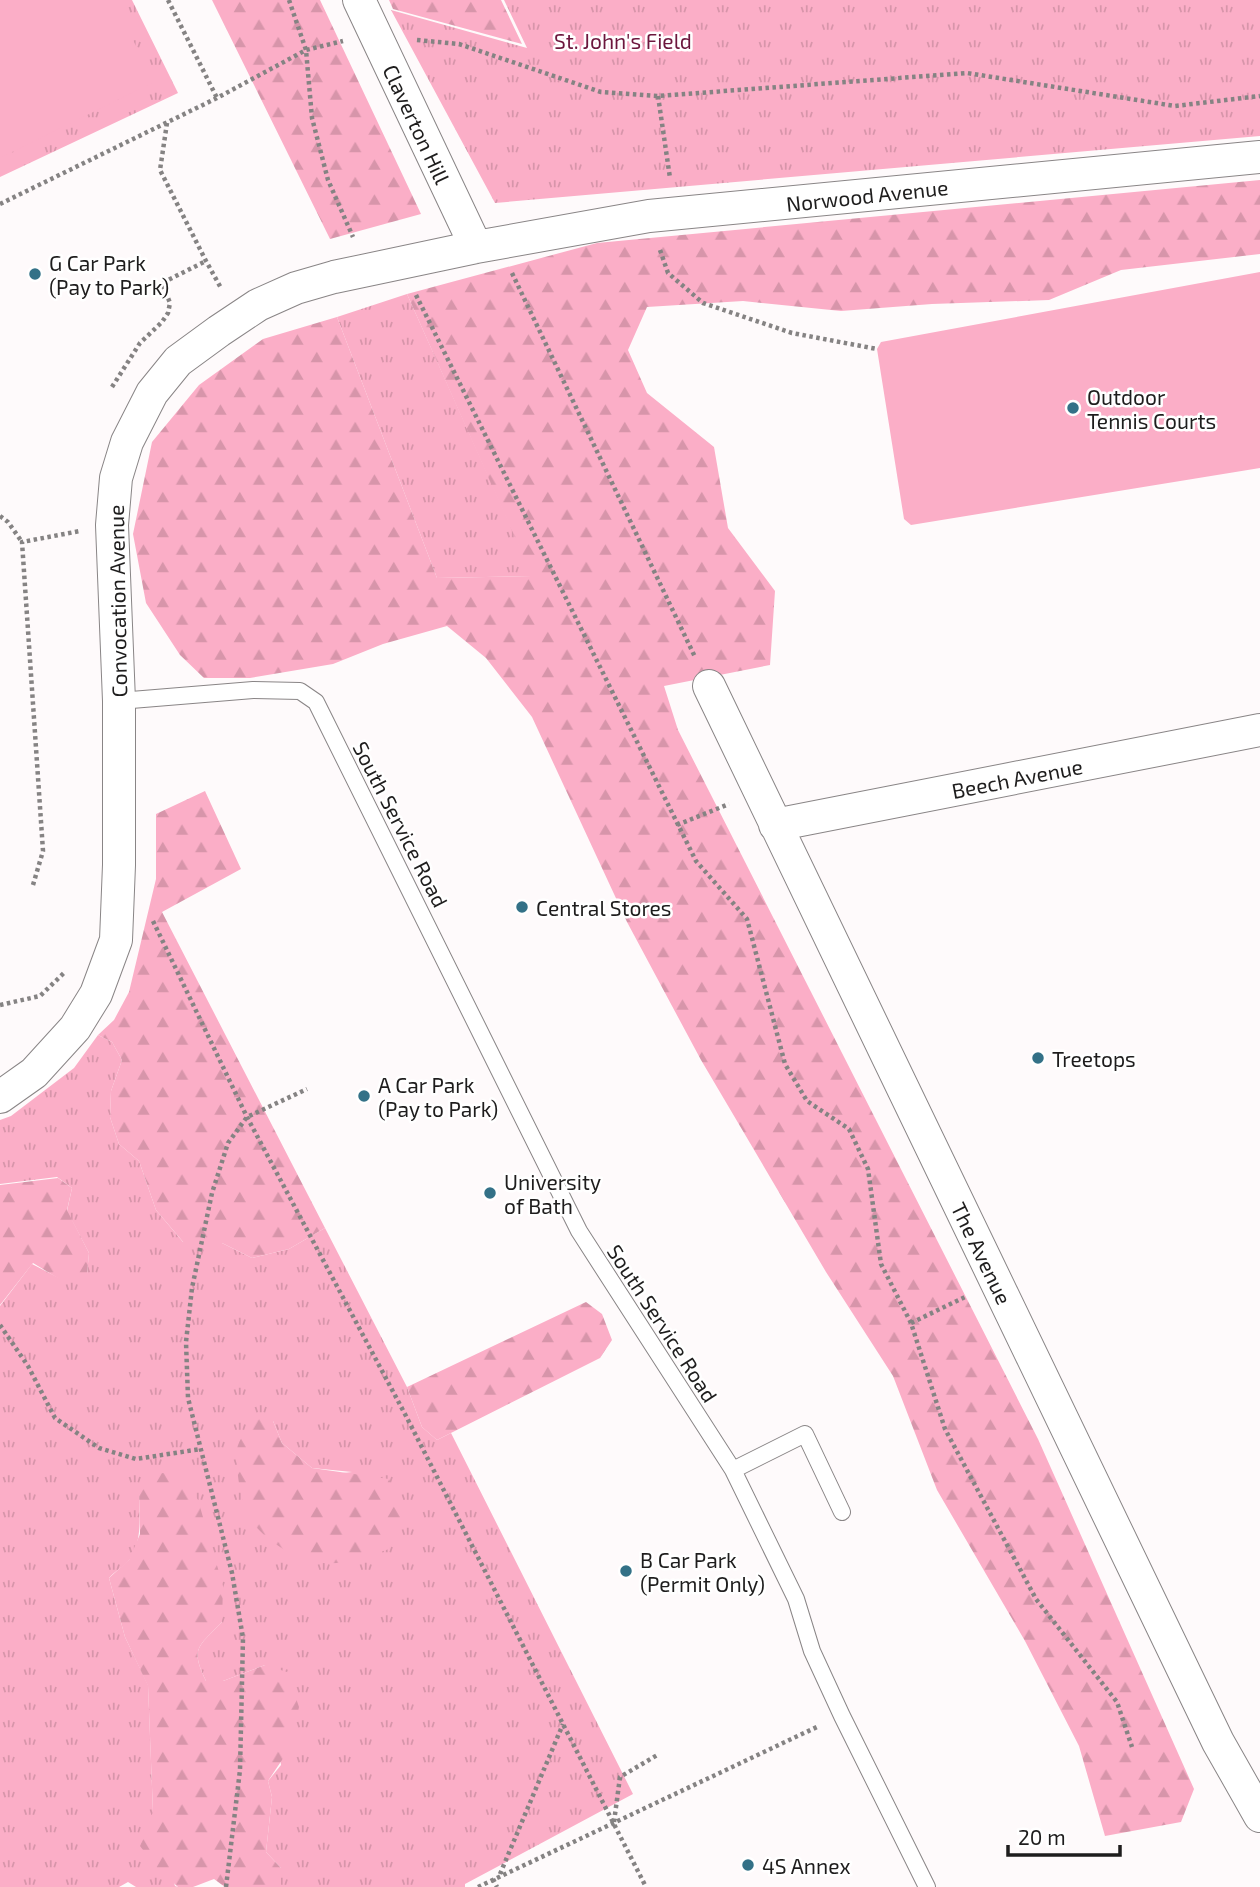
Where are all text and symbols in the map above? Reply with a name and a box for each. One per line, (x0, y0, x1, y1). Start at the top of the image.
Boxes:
park label: St. John's Field (554, 28, 692, 53)
street label: Claverton Hill (378, 60, 456, 188)
street label: Norwood Avenue (785, 174, 949, 216)
place label: G Car Park (Pay to Park) (49, 250, 169, 299)
marker: G Car Park (Pay to Park) (27, 266, 43, 282)
place label: Outdoor Tennis Courts (1087, 384, 1216, 433)
marker: Outdoor Tennis Courts (1065, 400, 1081, 416)
street label: Convocation Avenue (103, 504, 131, 698)
street label: South Service Road (348, 737, 454, 911)
street label: Beech Avenue (950, 753, 1084, 803)
place label: Central Stores (536, 895, 671, 920)
marker: Central Stores (514, 899, 530, 915)
place label: Treetops (1052, 1046, 1136, 1071)
marker: Treetops (1030, 1050, 1046, 1066)
place label: A Car Park (Pay to Park) (378, 1072, 498, 1121)
marker: A Car Park (Pay to Park) (356, 1088, 372, 1104)
place label: University of Bath (504, 1169, 601, 1218)
marker: University of Bath (482, 1185, 498, 1201)
street label: The Avenue (947, 1198, 1017, 1308)
street label: South Service Road (603, 1240, 723, 1406)
place label: B Car Park (Permit Only) (640, 1547, 765, 1596)
marker: B Car Park (Permit Only) (618, 1563, 634, 1579)
scale bar (1008, 1814, 1120, 1858)
text: 20 m (1018, 1824, 1066, 1849)
place label: 4S Annex (762, 1853, 851, 1878)
marker: 4S Annex (740, 1857, 756, 1873)

